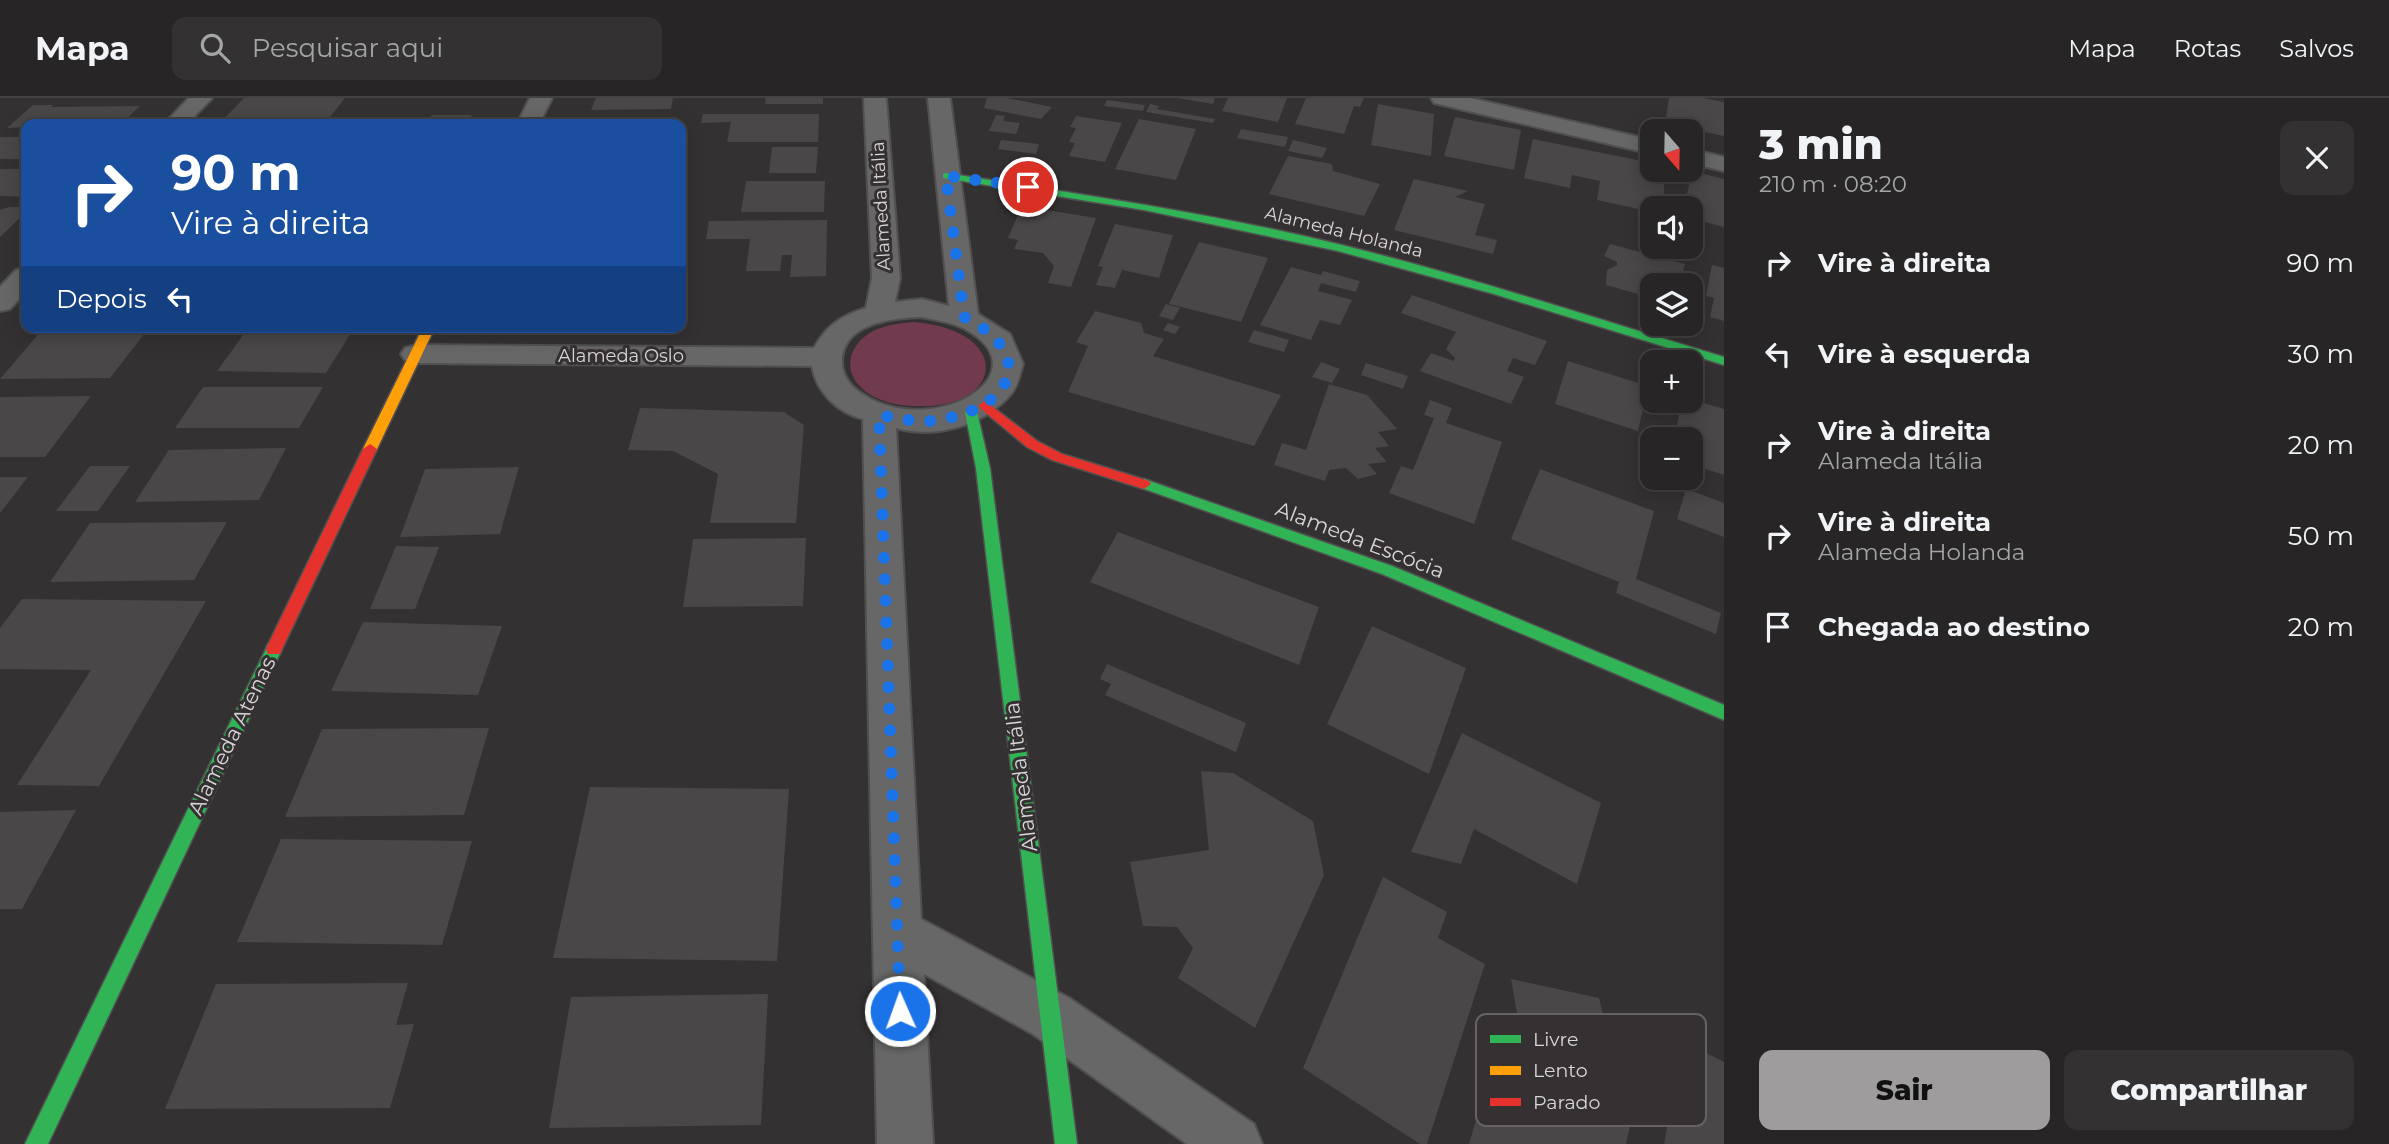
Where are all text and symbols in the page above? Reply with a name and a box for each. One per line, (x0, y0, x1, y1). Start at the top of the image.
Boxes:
search box (172, 17, 662, 80)
text: Mapa (35, 28, 130, 68)
icon: search (196, 29, 234, 67)
text: Pesquisar aqui (252, 32, 443, 64)
text: Mapa (2068, 34, 2136, 63)
text: Rotas (2174, 34, 2241, 63)
text: Salvos (2279, 34, 2354, 63)
text: 3 min (1759, 118, 1883, 170)
north arrow (1640, 119, 1703, 182)
map controls (1640, 119, 1703, 490)
button: close (2280, 121, 2354, 195)
street label: Alameda Itália (867, 141, 895, 271)
text: 90 m (171, 143, 301, 202)
icon: right (56, 147, 147, 238)
pin (998, 157, 1058, 217)
icon: arrive (1009, 168, 1047, 206)
text: 210 m · 08:20 (1759, 170, 1907, 198)
button: sound (1640, 196, 1703, 259)
street label: Alameda Holanda (1263, 202, 1425, 262)
text: Vire à direita (171, 203, 370, 242)
icon: right (1759, 244, 1797, 282)
text: Vire à direita (1818, 247, 1991, 279)
text: 90 m (2287, 247, 2354, 279)
button: layers (1640, 273, 1703, 336)
icon: left (161, 280, 199, 318)
text: Depois (56, 283, 147, 315)
icon: left (1759, 335, 1797, 373)
text: Vire à esquerda (1818, 338, 2031, 370)
text: 30 m (2288, 338, 2354, 370)
street label: Alameda Oslo (558, 345, 684, 367)
button: + (1640, 350, 1703, 413)
text: Vire à direita (1818, 415, 1991, 447)
icon: right (1759, 426, 1797, 464)
button: − (1640, 427, 1703, 490)
text: 20 m (2288, 429, 2354, 461)
text: Alameda Itália (1818, 447, 1983, 475)
street label: Alameda Escócia (1272, 496, 1448, 583)
text: Vire à direita (1818, 506, 1991, 538)
icon: right (1759, 517, 1797, 555)
text: 50 m (2288, 520, 2354, 552)
text: Alameda Holanda (1818, 538, 2025, 566)
icon: arrive (1759, 608, 1797, 646)
text: Chegada ao destino (1818, 611, 2090, 643)
text: 20 m (2288, 611, 2354, 643)
street label: Alameda Atenas (182, 653, 281, 819)
street label: Alameda Itália (999, 701, 1042, 853)
position arrow (863, 974, 937, 1048)
legend (1476, 1014, 1706, 1126)
text: Livre (1533, 1028, 1578, 1051)
button: Sair (1759, 1050, 2050, 1130)
button: Compartilhar (2064, 1050, 2354, 1130)
text: Lento (1533, 1059, 1588, 1082)
text: Parado (1533, 1091, 1601, 1114)

